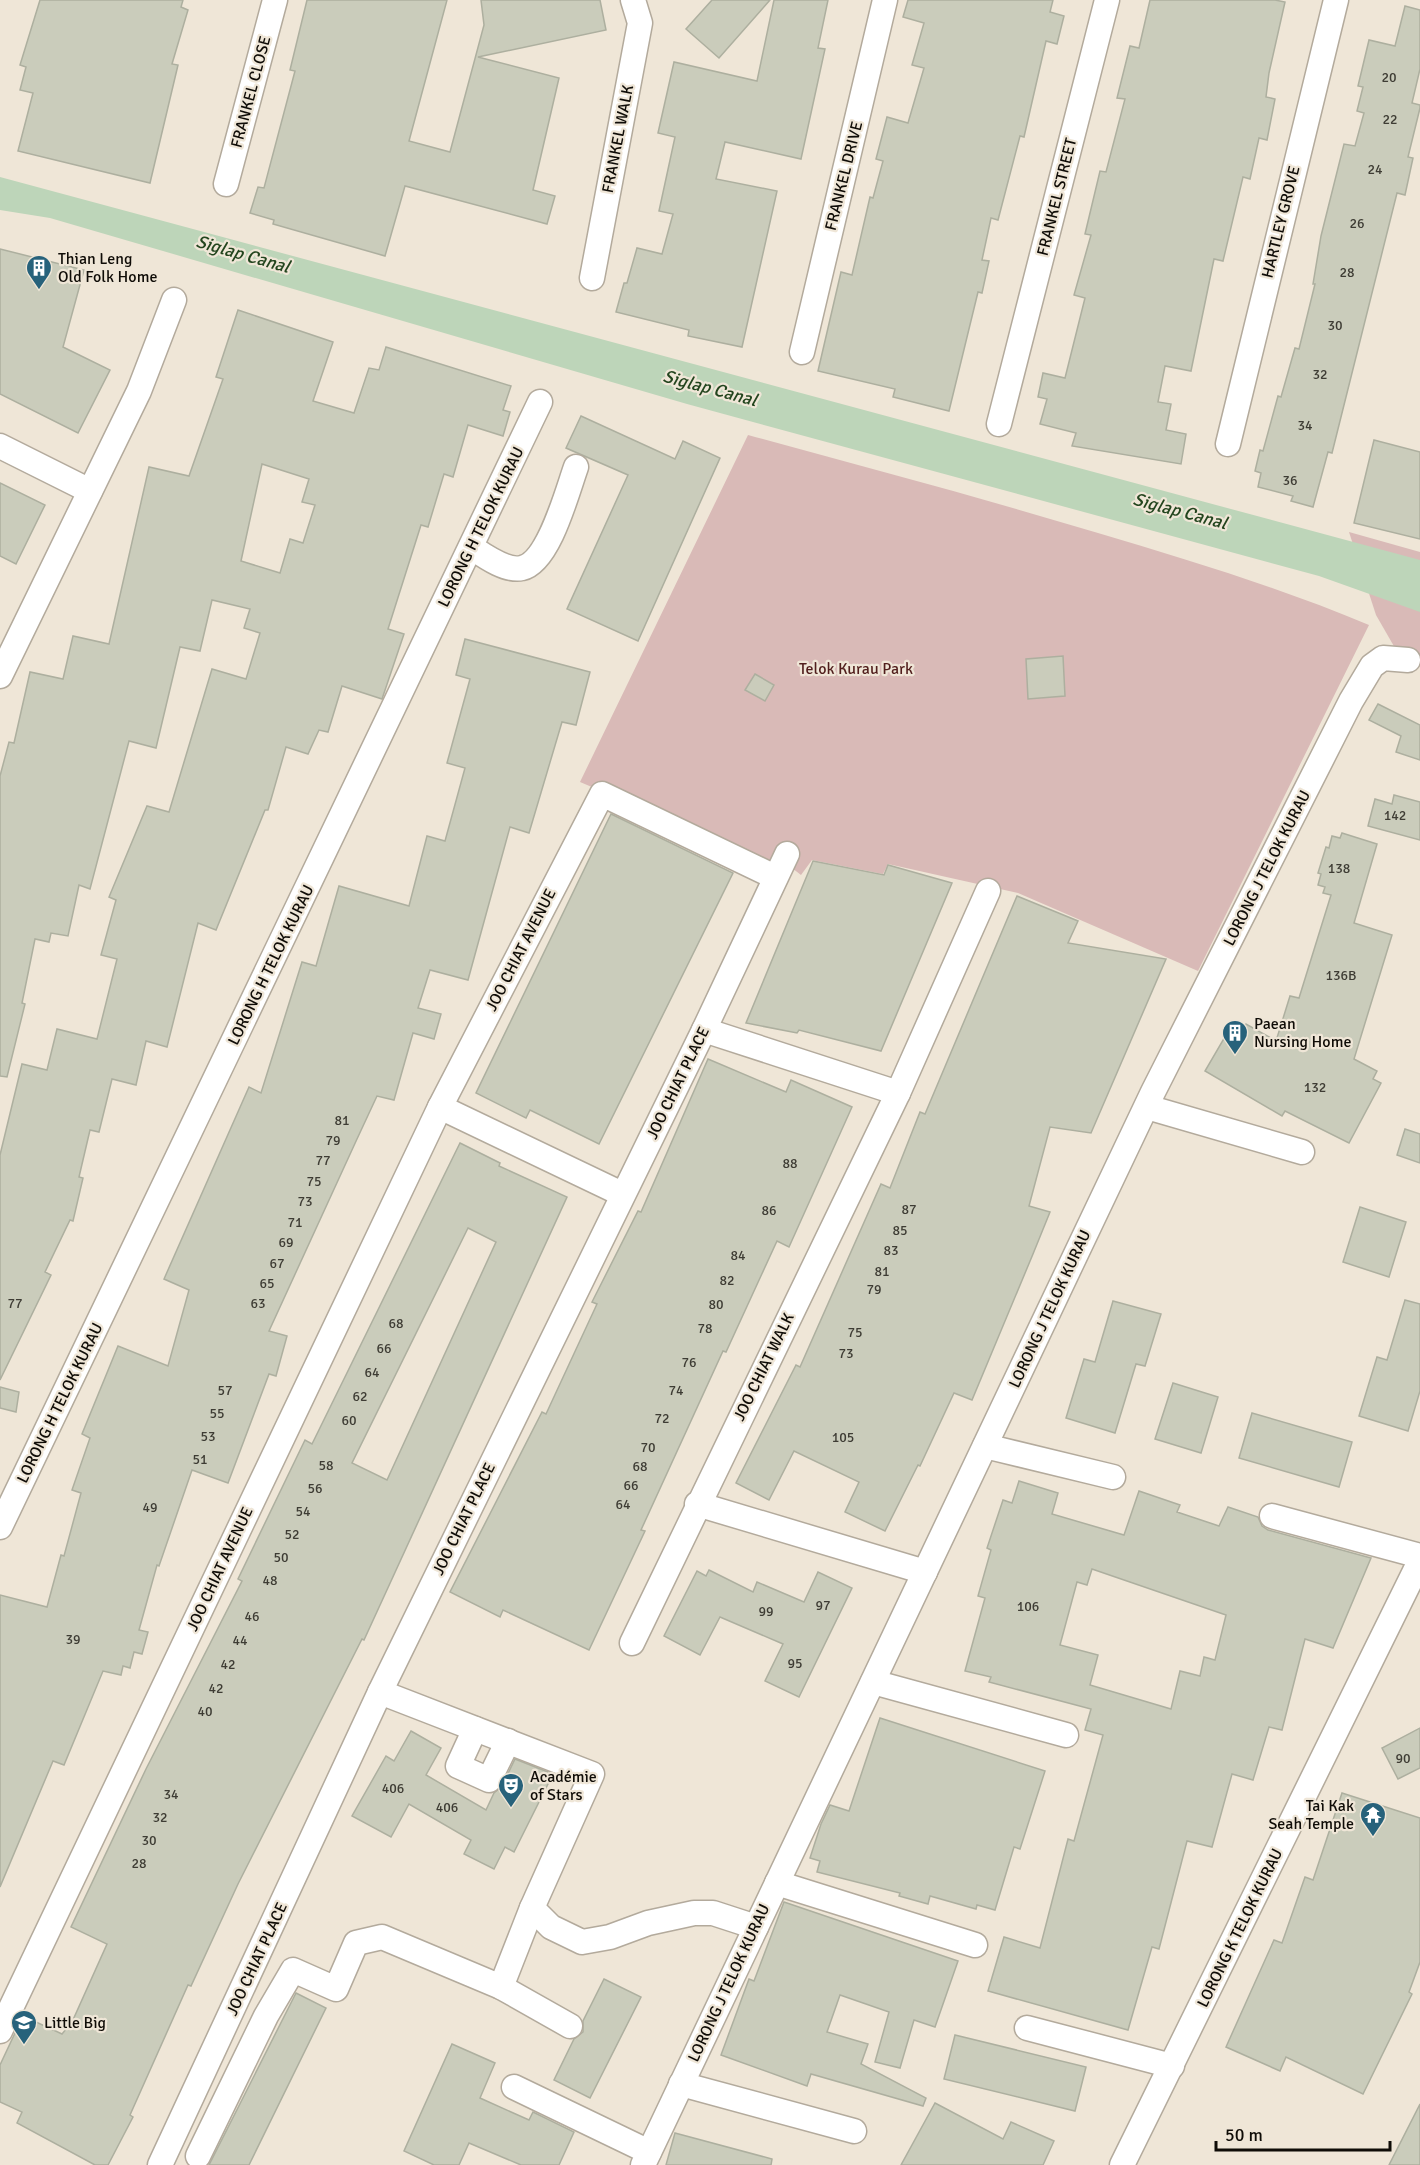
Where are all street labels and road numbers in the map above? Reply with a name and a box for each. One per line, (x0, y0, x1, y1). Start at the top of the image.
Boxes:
street label: FRANKEL CLOSE (226, 34, 276, 150)
street label: FRANKEL WALK (598, 83, 638, 195)
street label: FRANKEL DRIVE (821, 119, 867, 233)
street label: FRANKEL STREET (1033, 136, 1081, 258)
street label: HARTLEY GROVE (1257, 164, 1305, 280)
street label: LORONG H TELOK KURAU (434, 444, 528, 610)
street label: LORONG J TELOK KURAU (1219, 787, 1315, 949)
street label: LORONG H TELOK KURAU (224, 882, 318, 1048)
street label: JOO CHIAT AVENUE (481, 885, 561, 1015)
street label: JOO CHIAT PLACE (642, 1024, 714, 1142)
street label: LORONG J TELOK KURAU (1005, 1227, 1095, 1391)
street label: JOO CHIAT WALK (729, 1309, 799, 1424)
street label: LORONG H TELOK KURAU (13, 1320, 107, 1486)
street label: JOO CHIAT PLACE (428, 1460, 500, 1578)
street label: JOO CHIAT AVENUE (182, 1504, 258, 1634)
street label: LORONG K TELOK KURAU (1193, 1845, 1287, 2011)
street label: JOO CHIAT PLACE (222, 1899, 292, 2019)
street label: LORONG J TELOK KURAU (684, 1901, 774, 2065)

